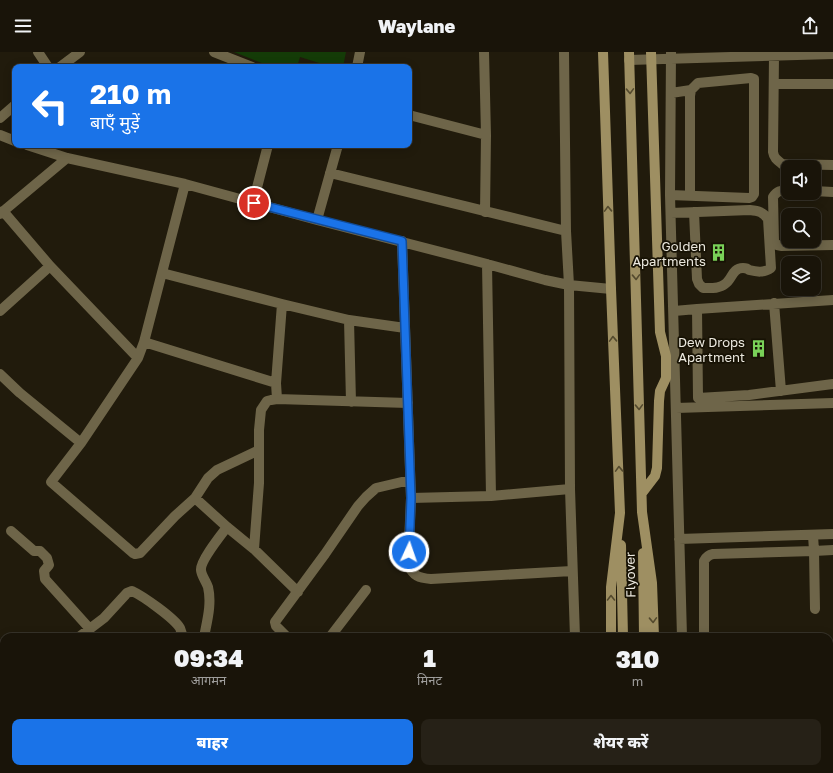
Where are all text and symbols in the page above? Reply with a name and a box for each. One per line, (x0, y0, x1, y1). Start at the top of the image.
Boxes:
icon: menu (12, 15, 34, 37)
text: Waylane (378, 15, 455, 37)
icon: share (799, 15, 821, 37)
text: 210 m (90, 77, 171, 110)
icon: left (24, 80, 76, 132)
one-way arrow (626, 88, 634, 94)
text: बाएँ मुड़ें (90, 111, 140, 133)
map controls (781, 160, 821, 296)
button: sound (781, 160, 821, 200)
pin (237, 186, 271, 220)
icon: arrive (243, 192, 265, 214)
one-way arrow (604, 206, 613, 212)
button: search (781, 208, 821, 248)
place label: Golden Apartments (632, 238, 706, 269)
building icon: Golden Apartments (709, 243, 729, 263)
button: layers (781, 256, 821, 296)
one-way arrow (631, 274, 640, 280)
place label: Dew Drops Apartment (678, 334, 745, 365)
one-way arrow (609, 336, 618, 342)
building icon: Dew Drops Apartment (748, 339, 768, 359)
one-way arrow (635, 404, 643, 410)
one-way arrow (614, 466, 623, 472)
position arrow (388, 531, 430, 573)
street label: Flyover (622, 552, 638, 598)
one-way arrow (607, 595, 615, 601)
one-way arrow (649, 617, 657, 623)
text: 09:34 (174, 643, 243, 672)
text: 1 (423, 643, 436, 672)
text: 310 (616, 644, 659, 673)
text: आगमन (191, 672, 226, 688)
text: मिनट (417, 672, 442, 688)
text: m (632, 673, 643, 689)
button: बाहर (12, 719, 413, 765)
button: शेयर करें (421, 719, 821, 765)

